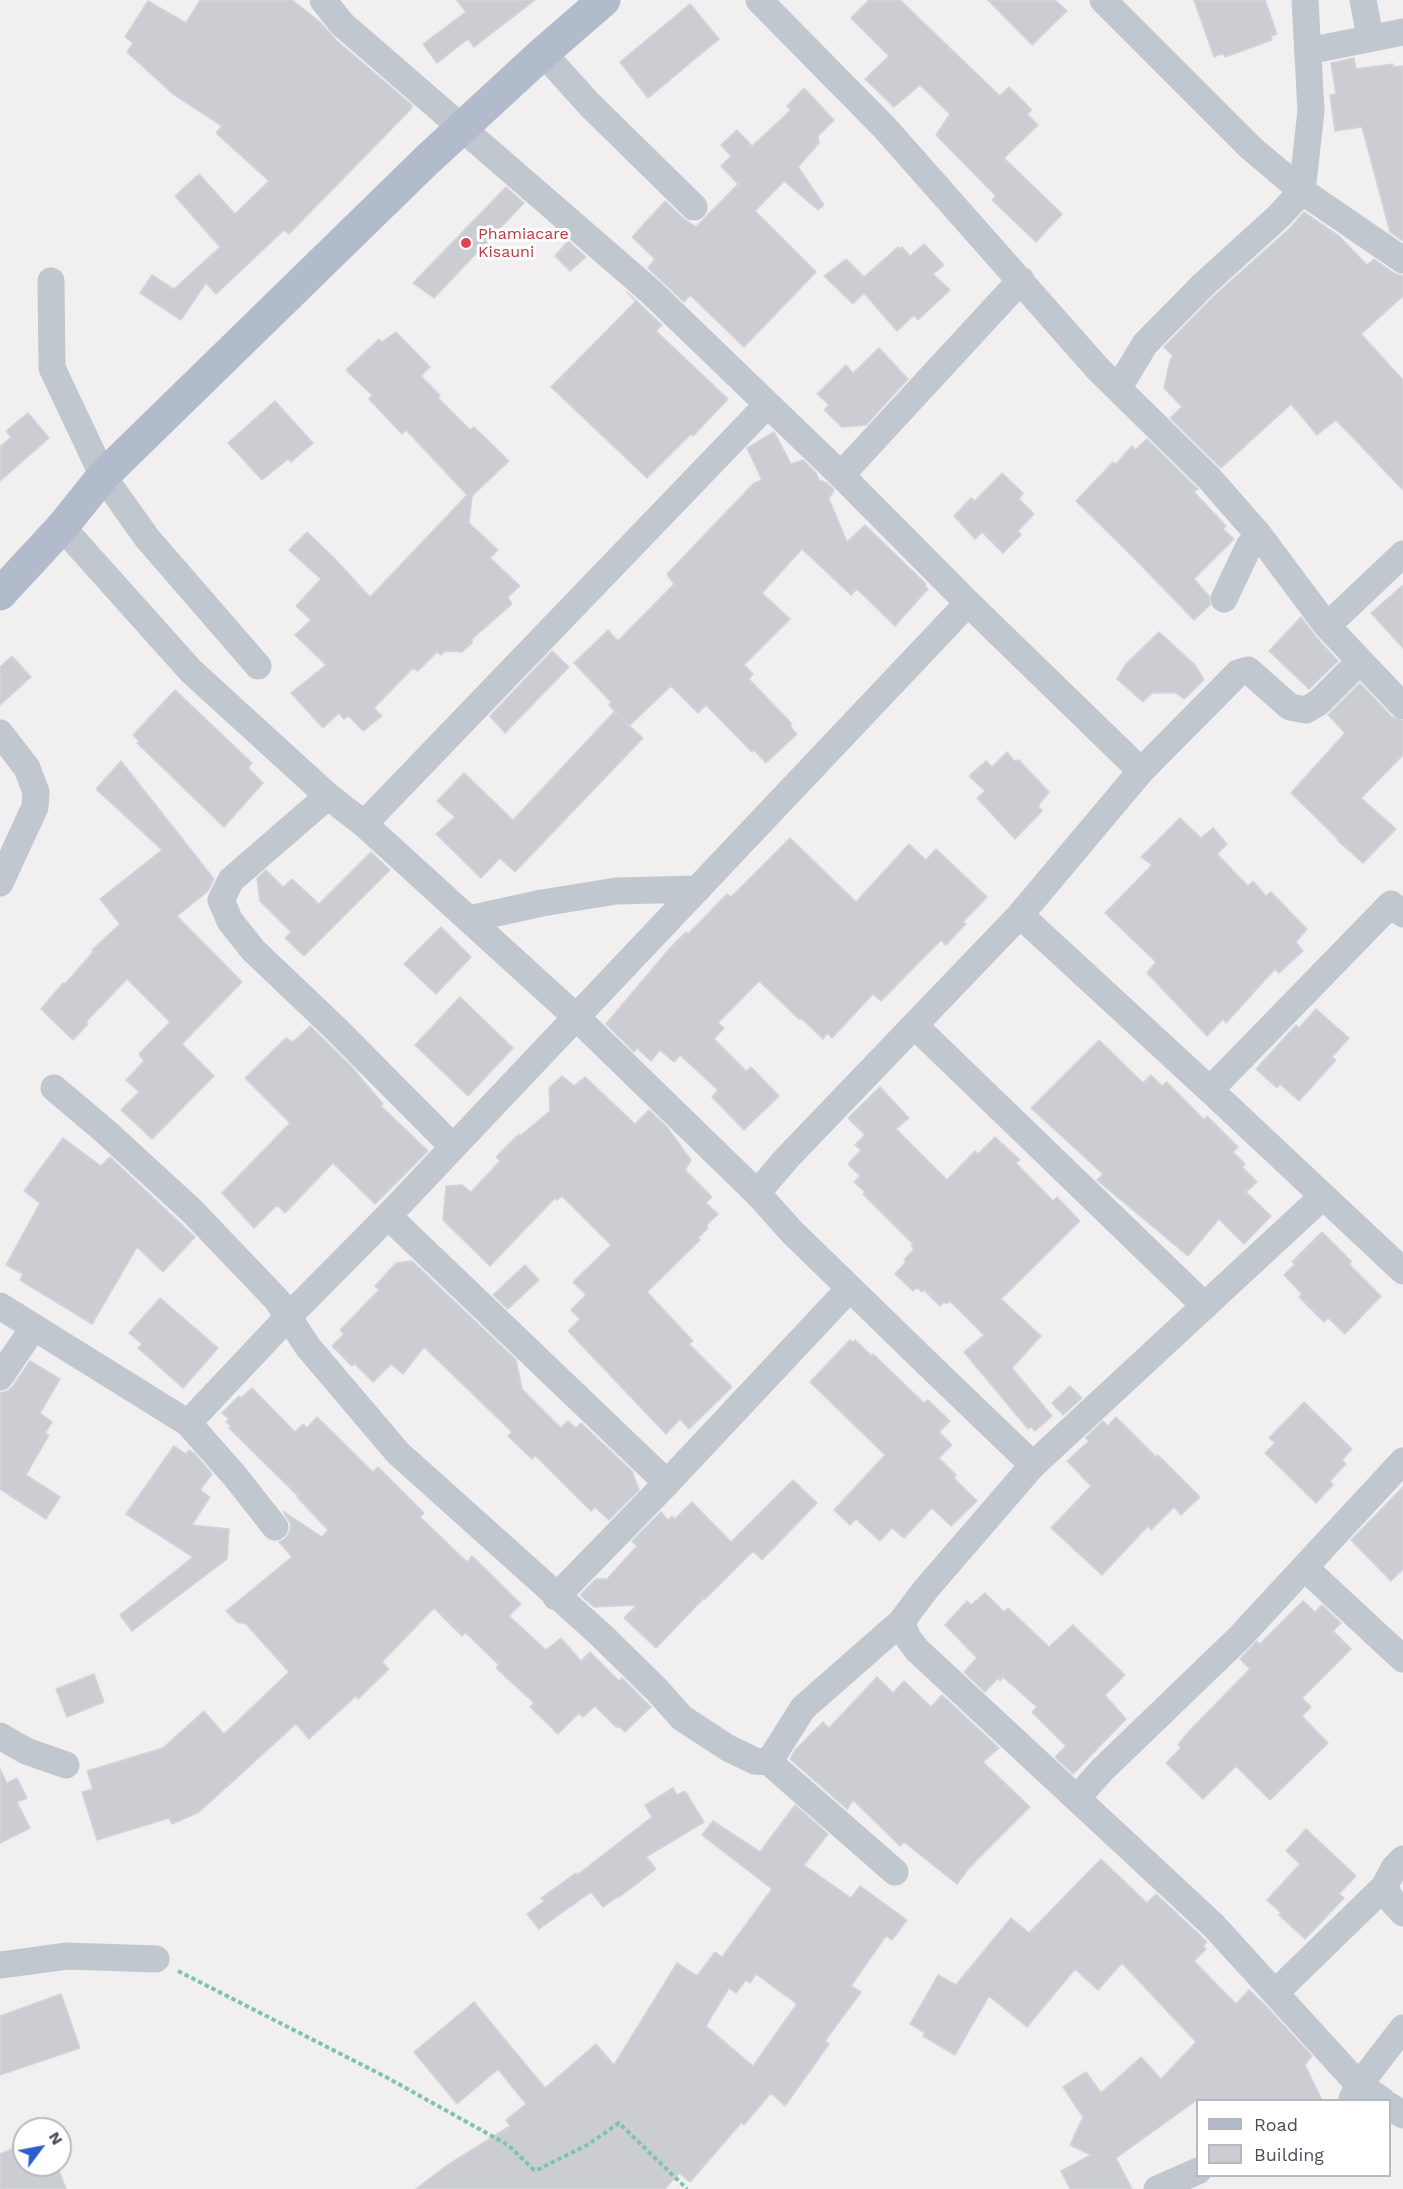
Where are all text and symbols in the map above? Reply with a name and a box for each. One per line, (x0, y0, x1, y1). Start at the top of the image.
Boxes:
place label: Phamiacare Kisauni (478, 224, 569, 262)
marker: Phamiacare Kisauni (459, 236, 473, 250)
legend (1196, 2099, 1391, 2177)
text: Road (1254, 2114, 1298, 2135)
north arrow (12, 2117, 72, 2177)
text: N (45, 2128, 67, 2148)
text: Building (1254, 2144, 1324, 2165)

